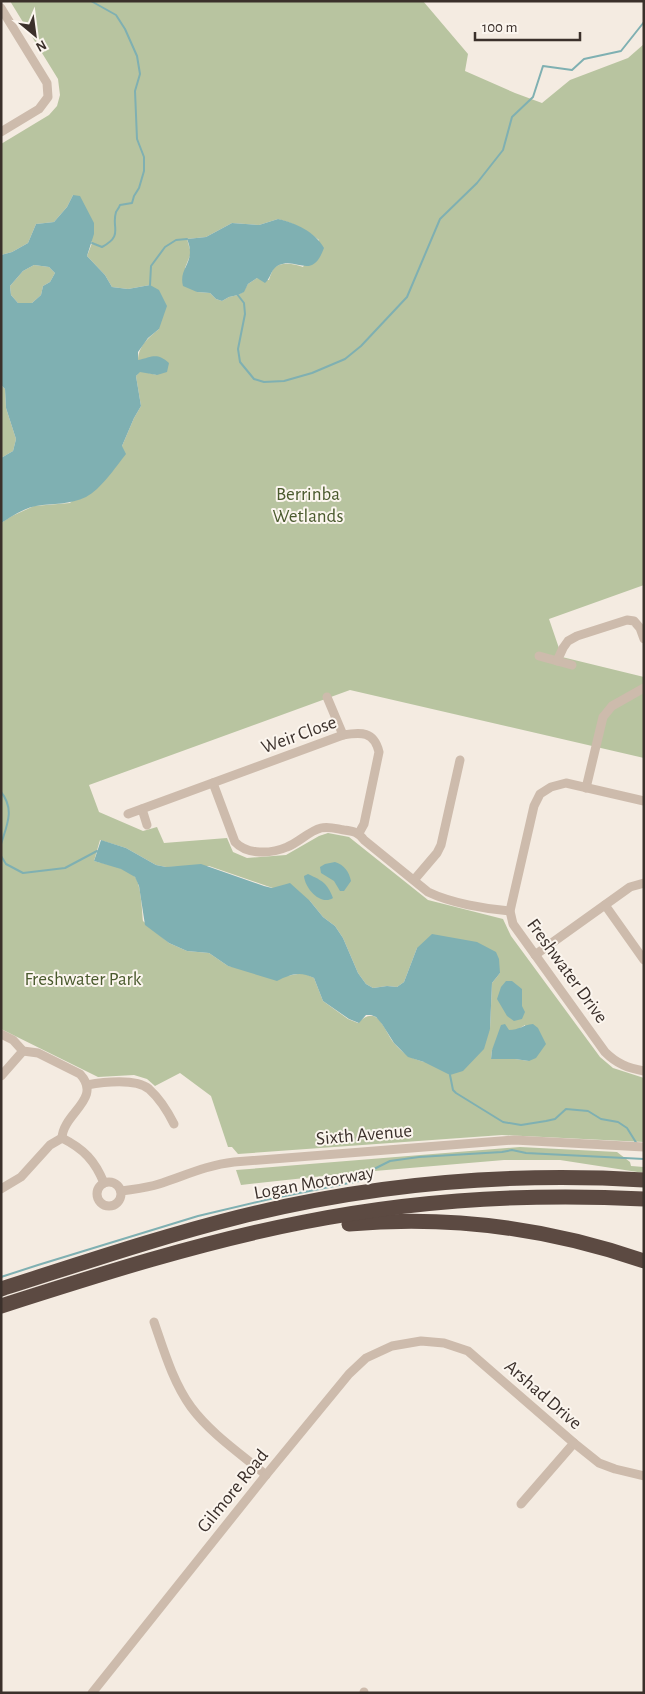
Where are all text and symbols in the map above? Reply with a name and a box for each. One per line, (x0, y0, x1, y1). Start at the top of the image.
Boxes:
north arrow (10, 10, 60, 60)
scale bar (475, 10, 580, 42)
text: 100 m (482, 20, 517, 35)
text: N (33, 37, 48, 54)
park label: Berrinba Wetlands (273, 485, 343, 526)
street label: Weir Close (259, 713, 339, 757)
street label: Freshwater Drive (523, 915, 611, 1027)
park label: Freshwater Park (25, 970, 142, 989)
street label: Sixth Avenue (315, 1121, 413, 1149)
street label: Logan Motorway (252, 1163, 376, 1203)
street label: Arshad Drive (501, 1357, 585, 1433)
street label: Gilmore Road (194, 1446, 272, 1536)

